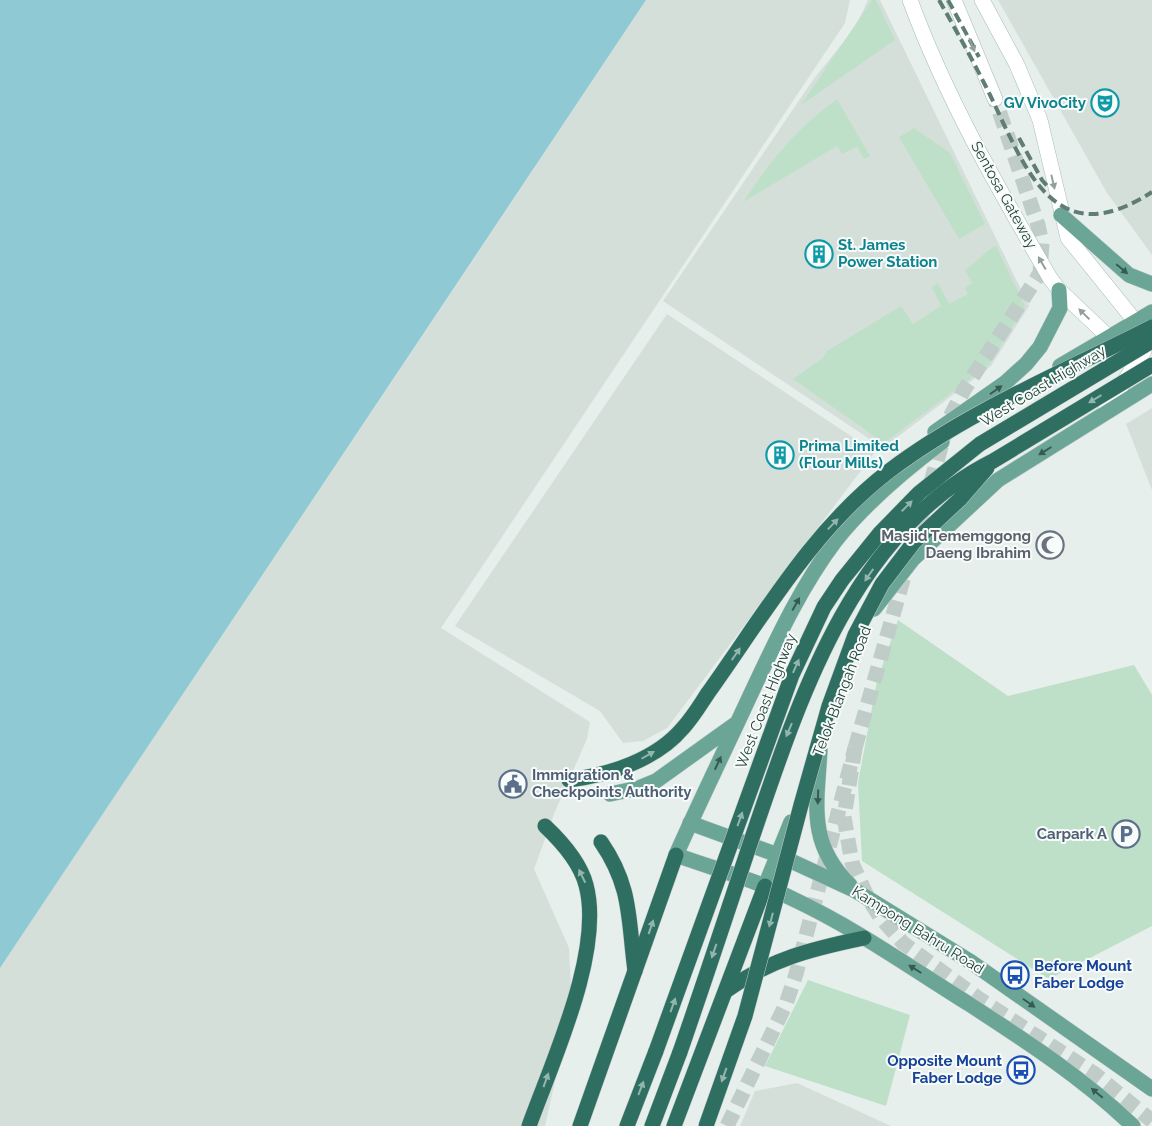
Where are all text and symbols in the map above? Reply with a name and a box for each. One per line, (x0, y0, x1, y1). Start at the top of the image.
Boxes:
one-way arrow (969, 38, 977, 52)
theatre icon: GV VivoCity (1090, 88, 1120, 118)
place label: GV VivoCity (1004, 94, 1087, 112)
street label: Sentosa Gateway (967, 138, 1041, 252)
one-way arrow (1049, 174, 1057, 189)
place label: St. James Power Station (838, 236, 937, 271)
building icon: St. James Power Station (804, 239, 834, 269)
one-way arrow (1037, 256, 1046, 270)
one-way arrow (1116, 264, 1129, 275)
one-way arrow (1078, 308, 1090, 320)
street label: West Coast Highway (977, 341, 1109, 431)
one-way arrow (989, 385, 1003, 395)
one-way arrow (1088, 394, 1101, 403)
place label: Prima Limited (Flour Mills) (799, 437, 899, 472)
building icon: Prima Limited (Flour Mills) (765, 440, 795, 470)
one-way arrow (1038, 446, 1052, 455)
one-way arrow (901, 500, 913, 512)
one-way arrow (827, 518, 839, 530)
place label: Masjid Tememggong Daeng Ibrahim (881, 527, 1031, 562)
mosque icon: Masjid Tememggong Daeng Ibrahim (1035, 530, 1065, 560)
one-way arrow (863, 568, 874, 581)
one-way arrow (791, 597, 800, 611)
street label: Telok Blangah Road (809, 623, 875, 759)
street label: West Coast Highway (732, 631, 800, 771)
one-way arrow (731, 647, 741, 660)
one-way arrow (792, 659, 800, 673)
one-way arrow (785, 723, 793, 738)
one-way arrow (642, 750, 655, 759)
one-way arrow (714, 756, 722, 770)
place label: Immigration & Checkpoints Authority (532, 766, 692, 801)
public building icon: Immigration & Checkpoints Authority (498, 769, 528, 799)
one-way arrow (813, 790, 821, 806)
one-way arrow (736, 811, 744, 826)
parking icon: Carpark A (1111, 819, 1141, 849)
place label: Carpark A (1037, 825, 1108, 843)
one-way arrow (578, 869, 586, 883)
street label: Kampong Bahru Road (849, 882, 987, 978)
one-way arrow (767, 912, 775, 927)
one-way arrow (648, 920, 655, 935)
one-way arrow (710, 943, 718, 958)
place label: Before Mount Faber Lodge (1034, 957, 1132, 992)
bus stop icon: Before Mount Faber Lodge (1000, 960, 1030, 990)
one-way arrow (908, 965, 921, 974)
one-way arrow (669, 997, 677, 1012)
one-way arrow (1023, 998, 1036, 1008)
place label: Opposite Mount Faber Lodge (887, 1052, 1002, 1087)
bus stop icon: Opposite Mount Faber Lodge (1006, 1055, 1036, 1085)
one-way arrow (720, 1068, 727, 1083)
one-way arrow (542, 1072, 550, 1087)
one-way arrow (638, 1081, 646, 1095)
one-way arrow (1091, 1088, 1103, 1099)

